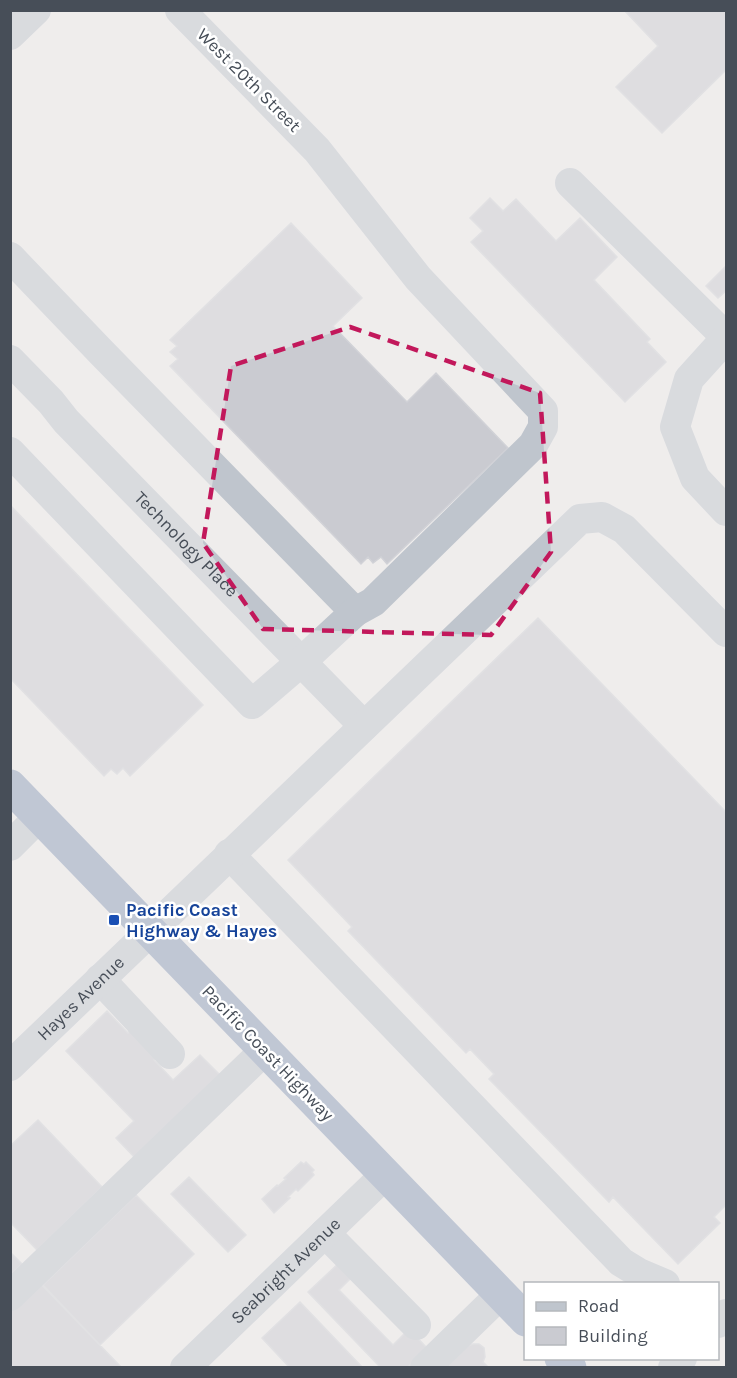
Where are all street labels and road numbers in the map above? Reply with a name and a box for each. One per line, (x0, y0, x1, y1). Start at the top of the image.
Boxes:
street label: West 20th Street (193, 24, 306, 137)
street label: Technology Place (130, 487, 243, 602)
street label: Hayes Avenue (32, 951, 129, 1045)
street label: Pacific Coast Highway (197, 980, 339, 1126)
street label: Seabright Avenue (226, 1213, 345, 1329)

